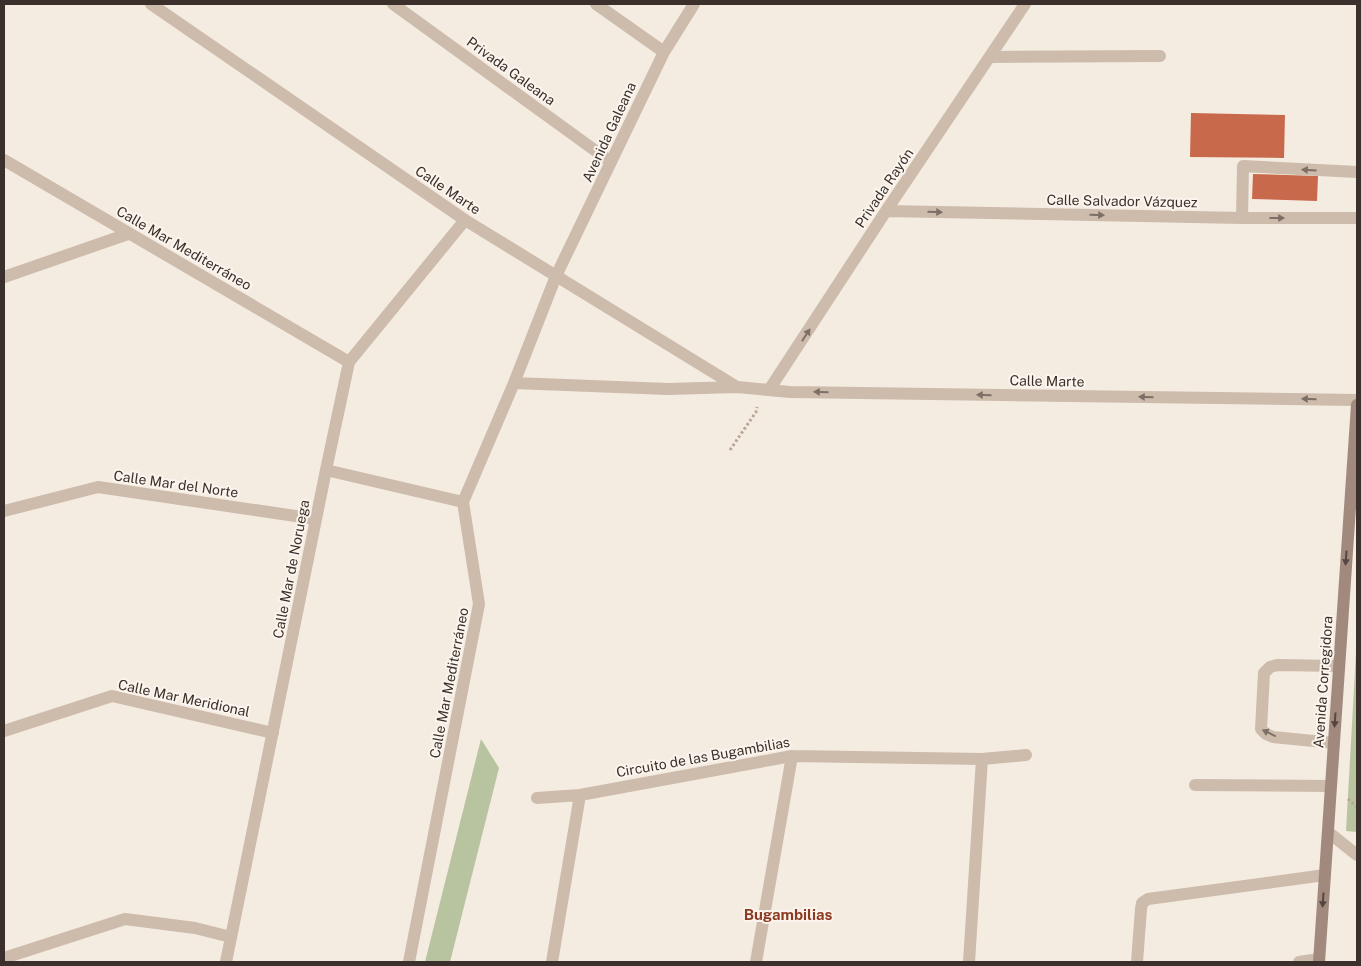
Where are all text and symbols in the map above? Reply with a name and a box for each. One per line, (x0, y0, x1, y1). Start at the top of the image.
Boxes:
street label: Privada Galeana (464, 34, 558, 108)
street label: Avenida Galeana (579, 80, 639, 184)
street label: Privada Rayón (852, 145, 916, 231)
street label: Calle Marte (412, 162, 484, 218)
one-way arrow (1300, 165, 1316, 173)
street label: Calle Salvador Vázquez (1046, 192, 1198, 210)
street label: Calle Mar Mediterráneo (114, 203, 254, 293)
one-way arrow (927, 208, 943, 216)
one-way arrow (1090, 212, 1106, 220)
one-way arrow (1270, 214, 1286, 222)
one-way arrow (801, 328, 810, 341)
street label: Calle Marte (1009, 372, 1085, 390)
one-way arrow (813, 388, 829, 396)
one-way arrow (975, 390, 991, 398)
one-way arrow (1138, 393, 1154, 401)
one-way arrow (1300, 395, 1316, 403)
street label: Calle Mar del Norte (112, 467, 240, 501)
street label: Calle Mar de Noruega (270, 498, 312, 640)
one-way arrow (1342, 550, 1350, 566)
street label: Calle Mar Mediterráneo (427, 606, 471, 760)
street label: Avenida Corregidora (1310, 615, 1336, 749)
street label: Calle Mar Meridional (117, 676, 251, 720)
one-way arrow (1331, 712, 1339, 728)
one-way arrow (1261, 729, 1276, 737)
street label: Circuito de las Bugambilias (615, 734, 791, 780)
one-way arrow (1318, 892, 1326, 908)
district label: Bugambilias (744, 906, 832, 923)

